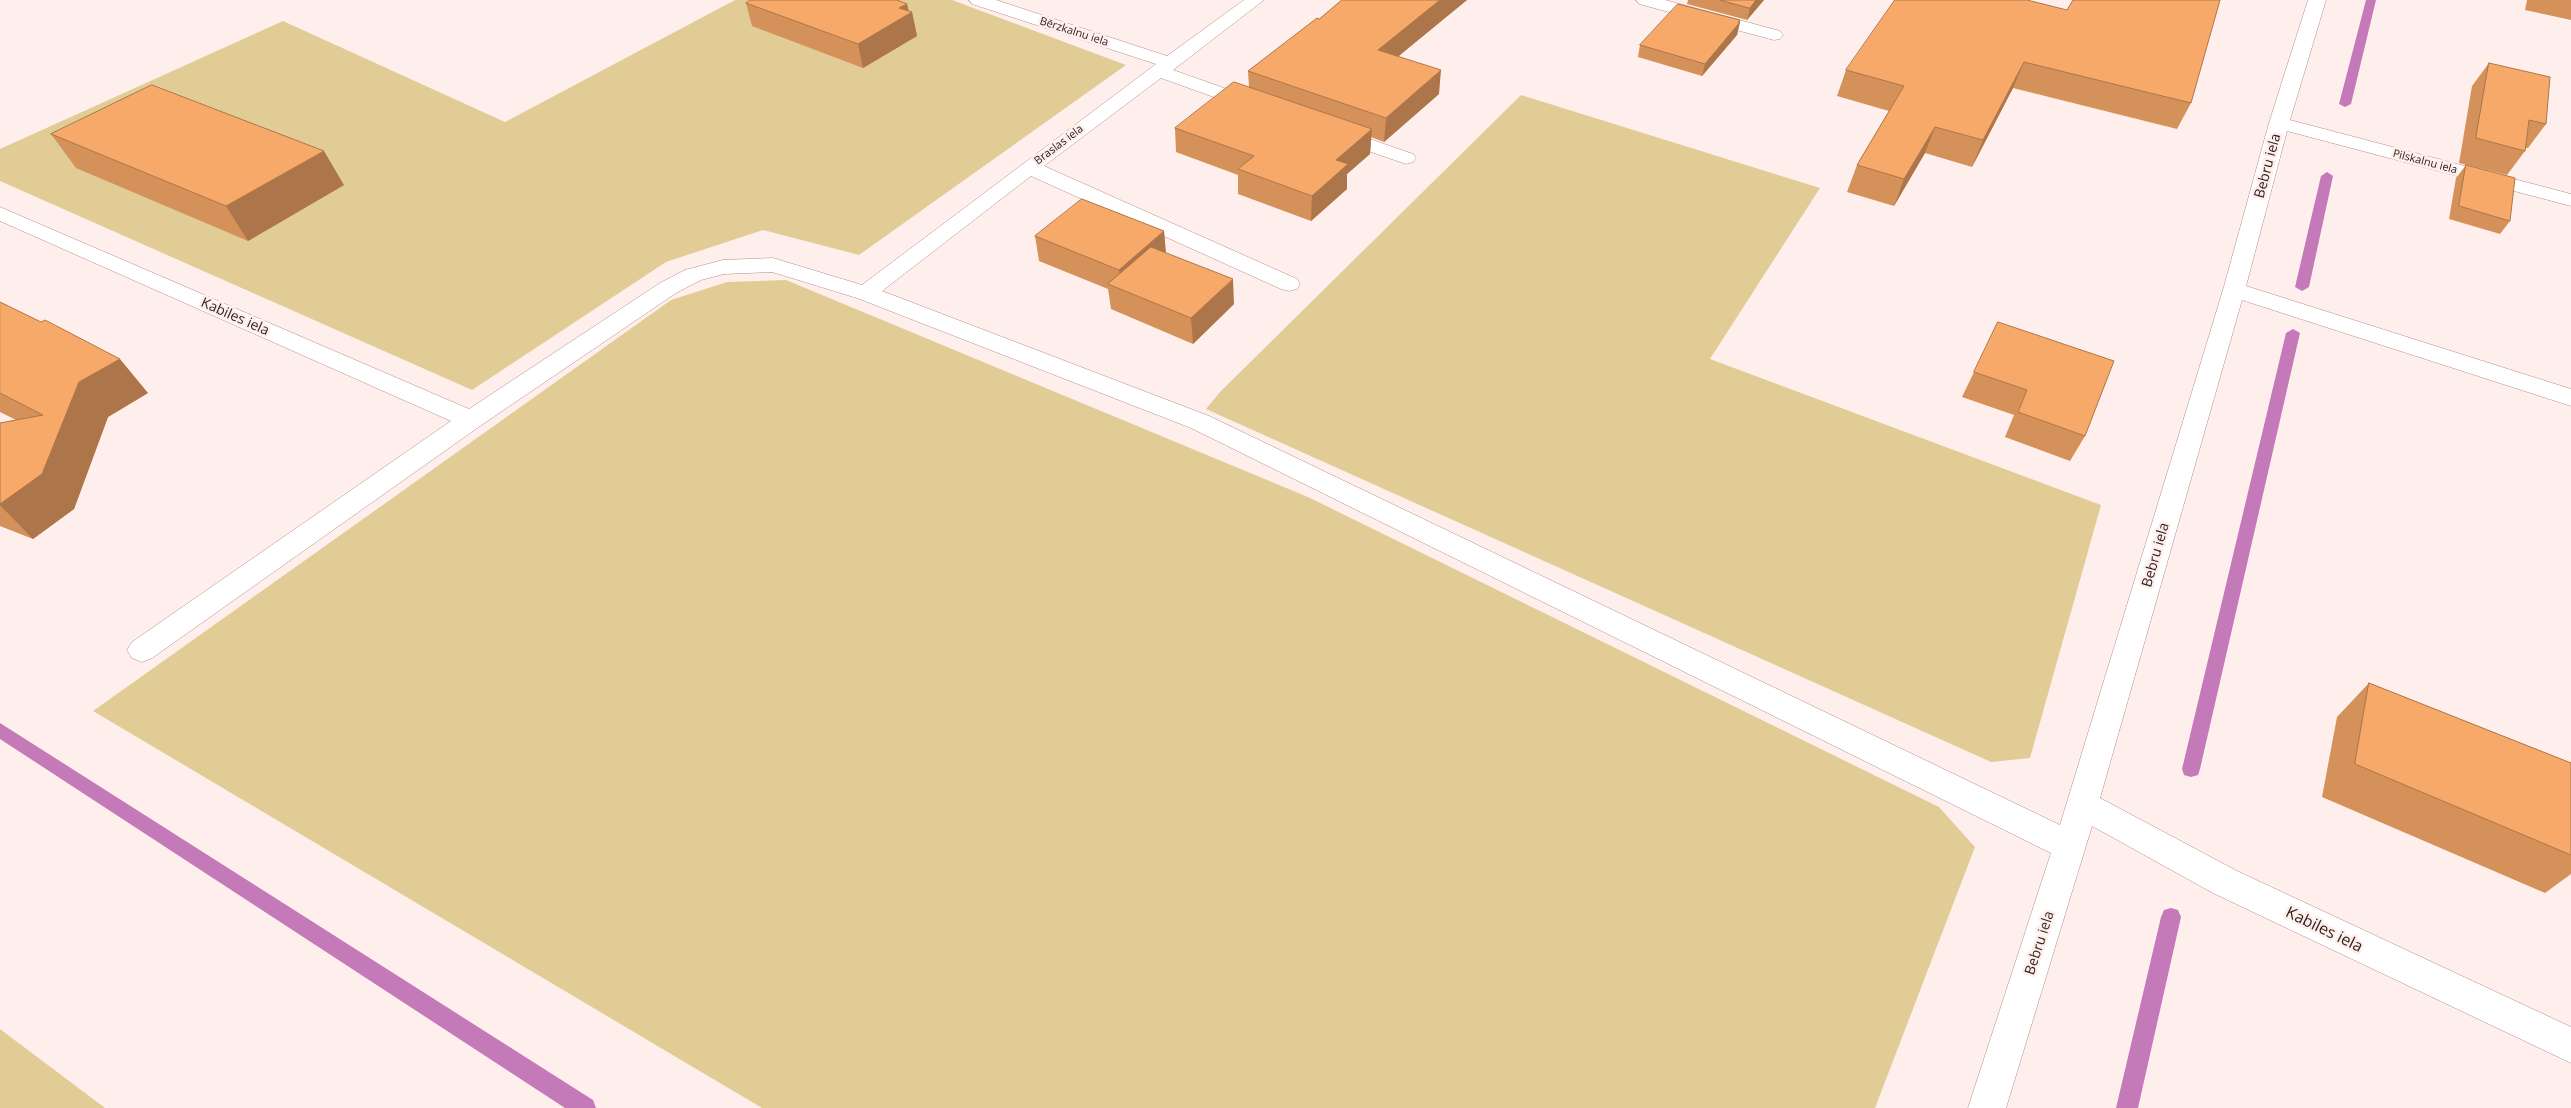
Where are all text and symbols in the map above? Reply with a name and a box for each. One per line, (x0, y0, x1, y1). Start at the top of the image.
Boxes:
street label: Bērzkalnu iela (1038, 15, 1110, 49)
street label: Braslas iela (1032, 122, 1086, 168)
street label: Bebru iela (2251, 132, 2285, 200)
street label: Pilskalnu iela (2391, 147, 2459, 177)
street label: Kabiles iela (198, 295, 272, 339)
street label: Bebru iela (2139, 521, 2173, 589)
street label: Kabiles iela (2282, 903, 2366, 957)
street label: Bebru iela (2022, 909, 2058, 977)

